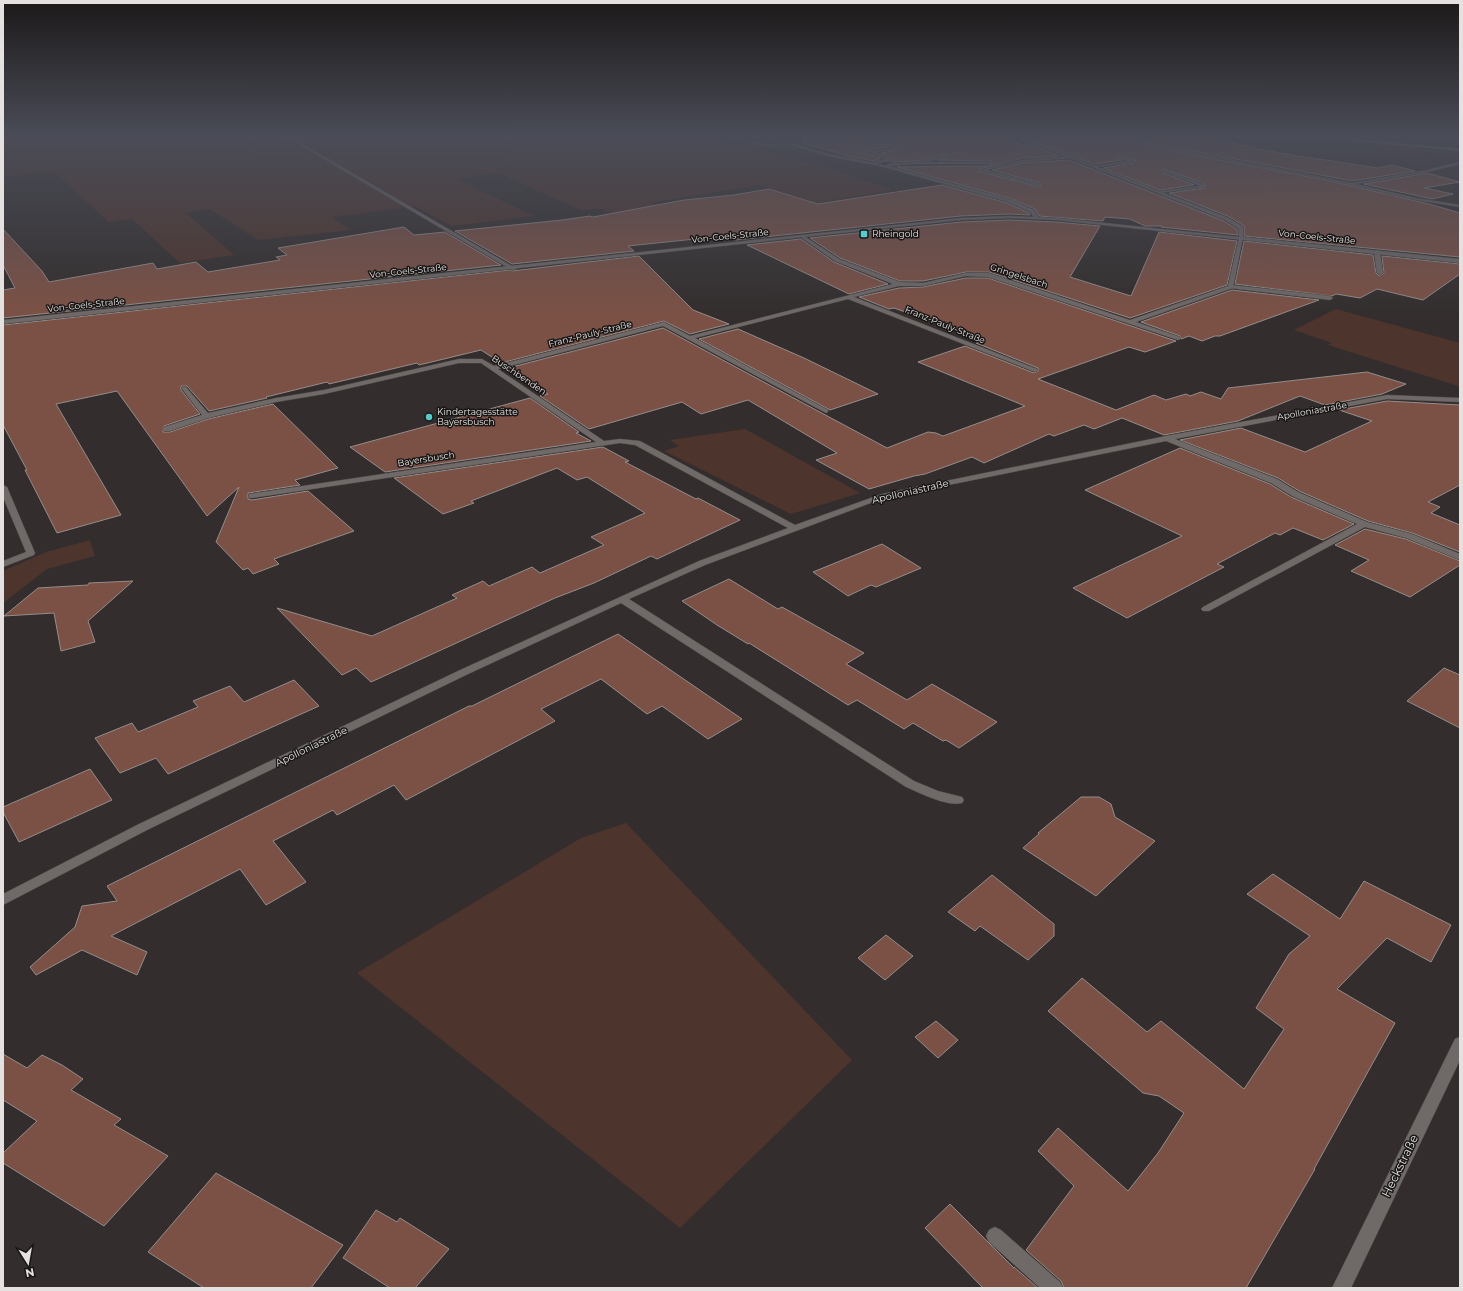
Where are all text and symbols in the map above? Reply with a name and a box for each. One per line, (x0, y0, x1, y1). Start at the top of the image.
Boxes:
street label: Von-Coels-Straße (691, 226, 770, 245)
street label: Von-Coels-Straße (1278, 227, 1357, 246)
place label: Rheingold (872, 228, 919, 239)
marker: Rheingold (859, 229, 869, 239)
street label: Von-Coels-Straße (369, 261, 448, 280)
street label: Gringelsbach (989, 261, 1049, 290)
street label: Von-Coels-Straße (47, 295, 126, 314)
street label: Franz-Pauly-Straße (904, 303, 987, 346)
street label: Franz-Pauly-Straße (547, 318, 633, 349)
street label: Buschbenden (490, 352, 549, 397)
street label: Apolloniastraße (1276, 399, 1348, 422)
place label: Kindertagesstätte Bayersbusch (437, 406, 518, 427)
marker: Kindertagesstätte Bayersbusch (424, 412, 434, 422)
street label: Bayersbusch (397, 449, 455, 468)
street label: Apolloniastraße (870, 476, 950, 507)
street label: Apolloniastraße (273, 723, 349, 769)
street label: Heckstraße (1378, 1132, 1421, 1200)
north arrow (8, 1243, 48, 1283)
text: N (24, 1265, 36, 1281)

